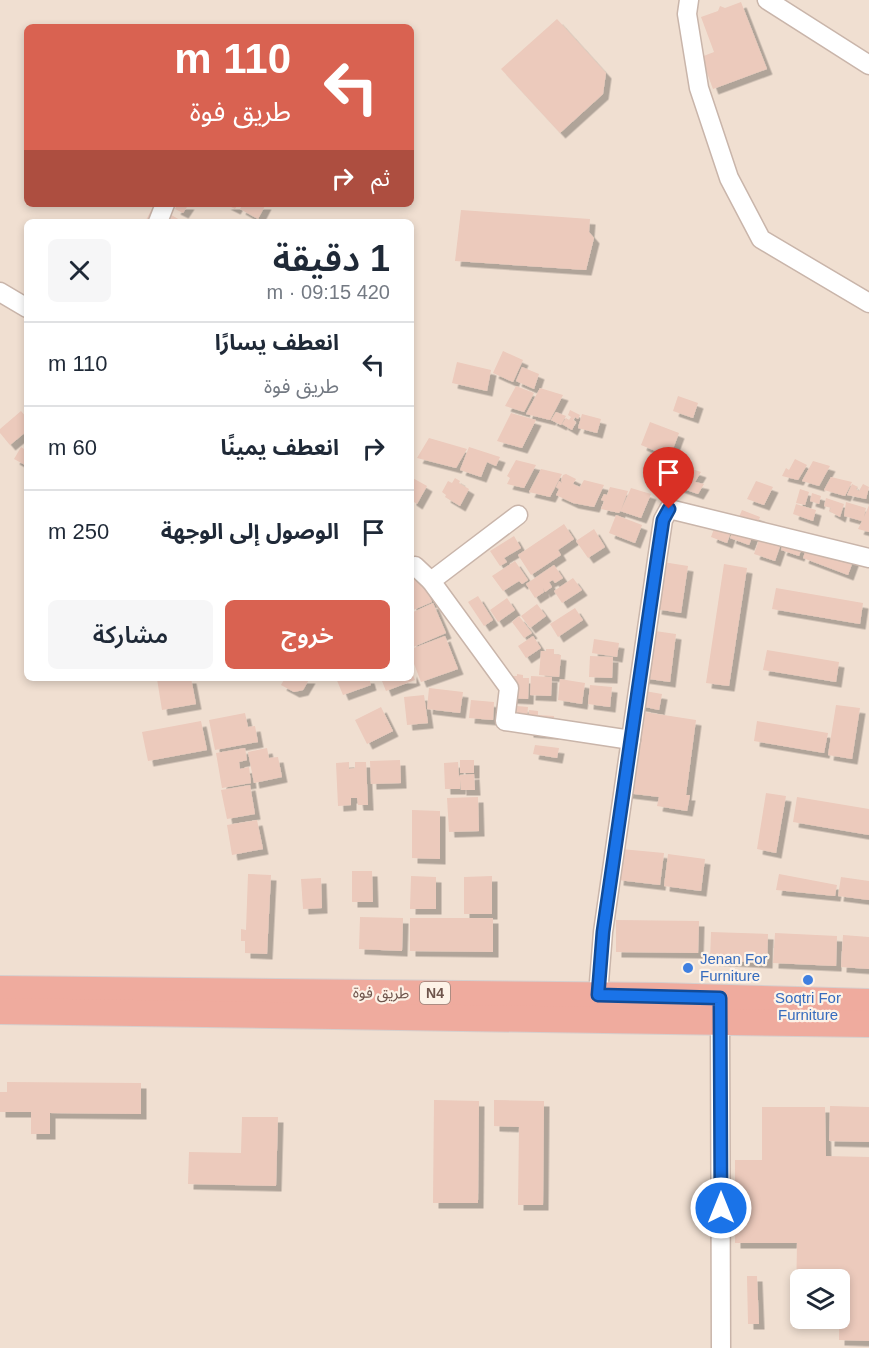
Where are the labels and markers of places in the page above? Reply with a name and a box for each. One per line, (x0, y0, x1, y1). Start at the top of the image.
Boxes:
pin (643, 447, 694, 509)
place label: Jenan For Furniture (700, 950, 768, 984)
marker: Jenan For Furniture (681, 961, 695, 975)
marker: Soqtri For Furniture (801, 973, 815, 987)
place label: Soqtri For Furniture (775, 989, 841, 1023)

